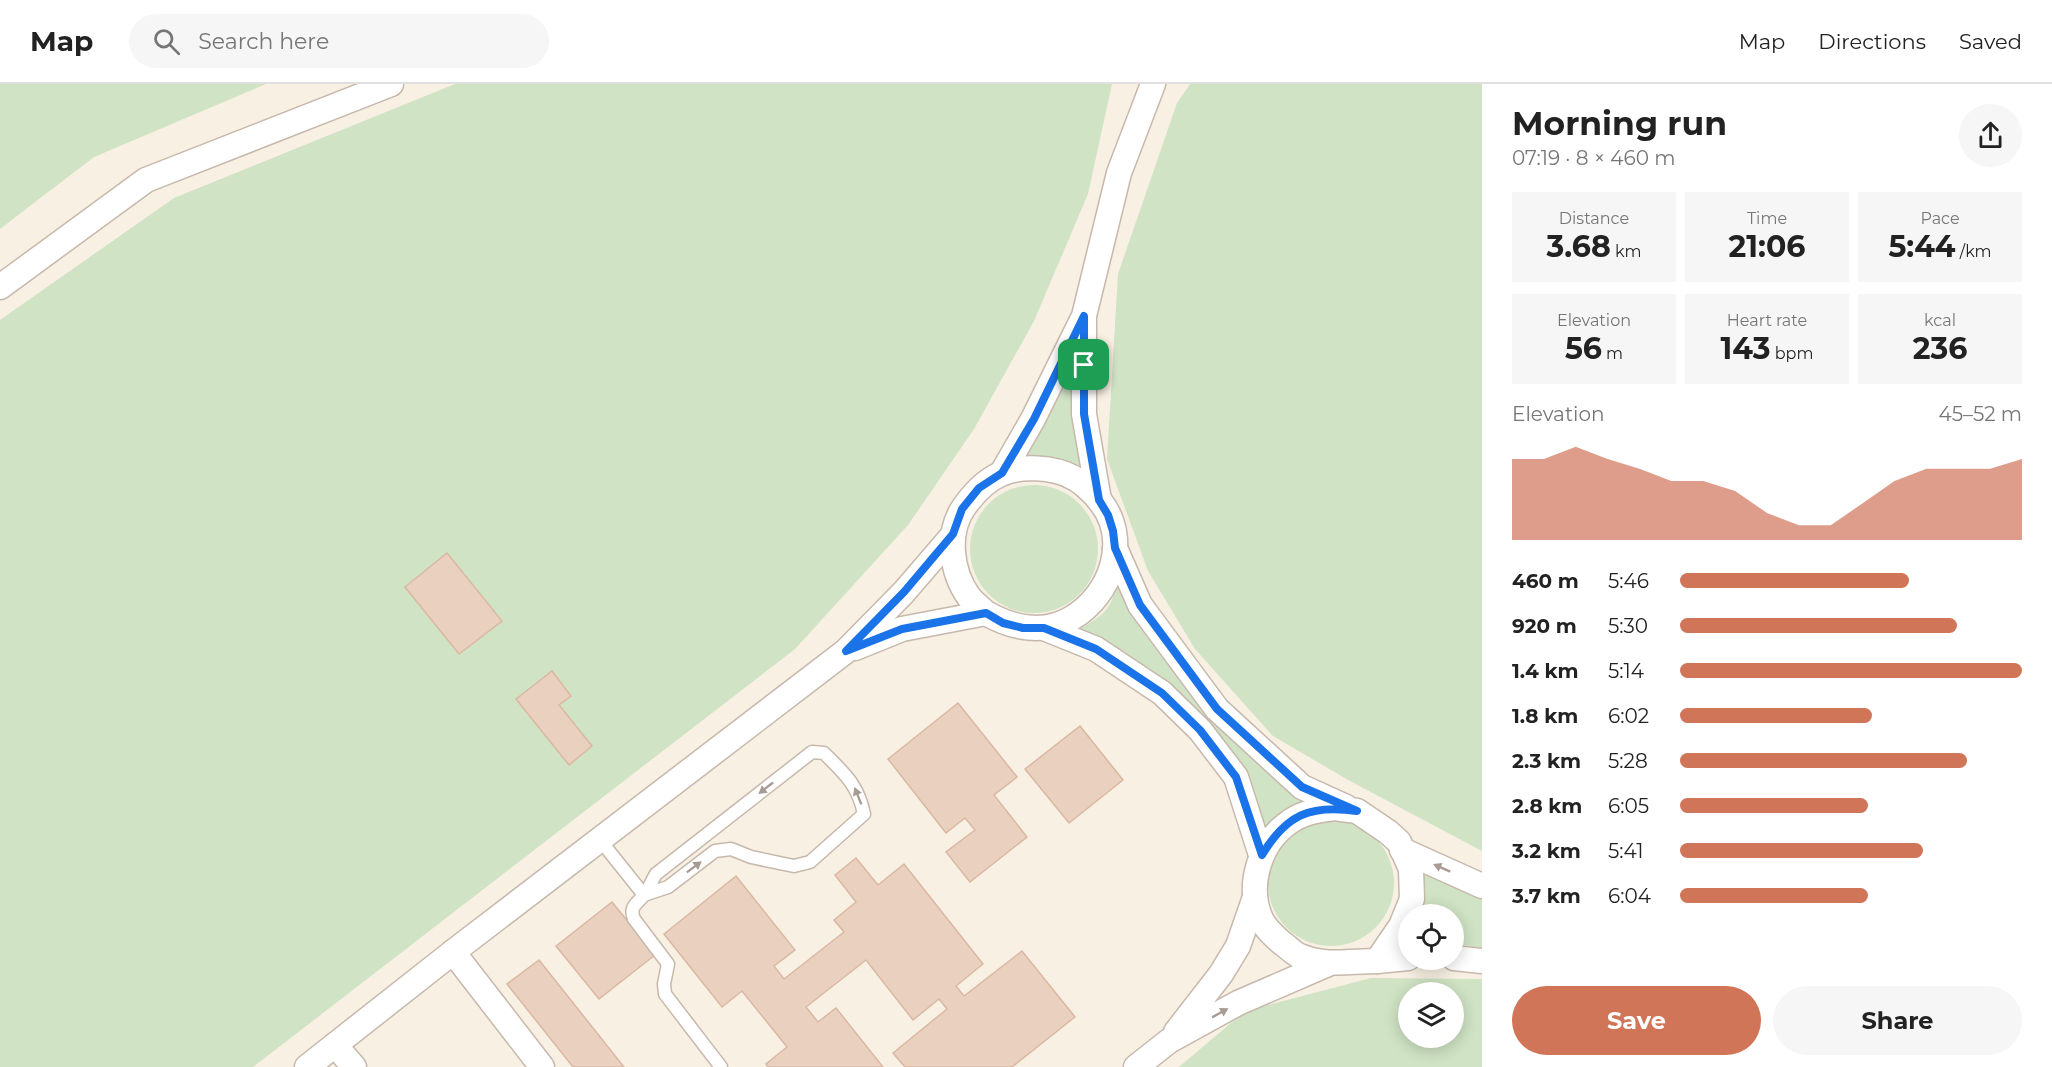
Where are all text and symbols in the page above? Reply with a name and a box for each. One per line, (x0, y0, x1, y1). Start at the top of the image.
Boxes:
search box (129, 14, 549, 68)
text: Map (30, 24, 93, 58)
icon: search (150, 25, 183, 58)
text: Search here (198, 28, 329, 55)
text: Map (1739, 29, 1785, 54)
text: Directions (1818, 29, 1926, 54)
text: Saved (1959, 29, 2022, 54)
text: Morning run (1512, 103, 1727, 143)
button: share (1959, 104, 2022, 167)
text: 07:19 · 8 × 460 m (1512, 146, 1675, 170)
text: Distance (1559, 209, 1629, 228)
text: Time (1747, 209, 1787, 228)
text: Pace (1920, 209, 1960, 228)
text: 3.68 (1547, 228, 1611, 265)
text: 21:06 (1729, 228, 1805, 265)
text: 5:44 (1888, 228, 1956, 265)
text: km (1611, 242, 1641, 261)
text: /km (1956, 242, 1992, 261)
text: Elevation (1557, 311, 1631, 330)
text: Heart rate (1727, 311, 1807, 330)
text: kcal (1924, 311, 1956, 330)
text: 56 (1565, 330, 1602, 367)
text: 143 (1721, 330, 1771, 367)
text: 236 (1913, 330, 1967, 367)
pin (1058, 339, 1109, 390)
text: m (1602, 344, 1623, 363)
text: bpm (1771, 344, 1813, 363)
icon: arrive (1067, 348, 1100, 381)
text: Elevation (1512, 402, 1604, 426)
text: 45–52 m (1938, 402, 2022, 426)
text: 460 m (1512, 569, 1579, 593)
text: 5:46 (1608, 569, 1649, 593)
text: 920 m (1512, 614, 1577, 638)
text: 5:30 (1608, 614, 1648, 638)
text: 1.4 km (1512, 659, 1579, 683)
text: 5:14 (1608, 659, 1644, 683)
text: 1.8 km (1512, 704, 1578, 728)
text: 6:02 (1608, 704, 1649, 728)
text: 2.3 km (1512, 749, 1581, 773)
text: 5:28 (1608, 749, 1648, 773)
one-way arrow (758, 782, 773, 794)
one-way arrow (853, 786, 863, 804)
text: 2.8 km (1512, 794, 1582, 818)
text: 6:05 (1608, 794, 1649, 818)
text: 3.2 km (1512, 839, 1581, 863)
text: 5:41 (1608, 839, 1644, 863)
one-way arrow (686, 861, 702, 873)
one-way arrow (1433, 863, 1451, 873)
text: 3.7 km (1512, 884, 1581, 908)
text: 6:04 (1608, 884, 1651, 908)
map controls (1398, 904, 1464, 1048)
button: locate (1398, 904, 1464, 970)
button: layers (1398, 982, 1464, 1048)
button: Save (1512, 986, 1761, 1055)
button: Share (1773, 986, 2022, 1055)
one-way arrow (1212, 1008, 1229, 1018)

